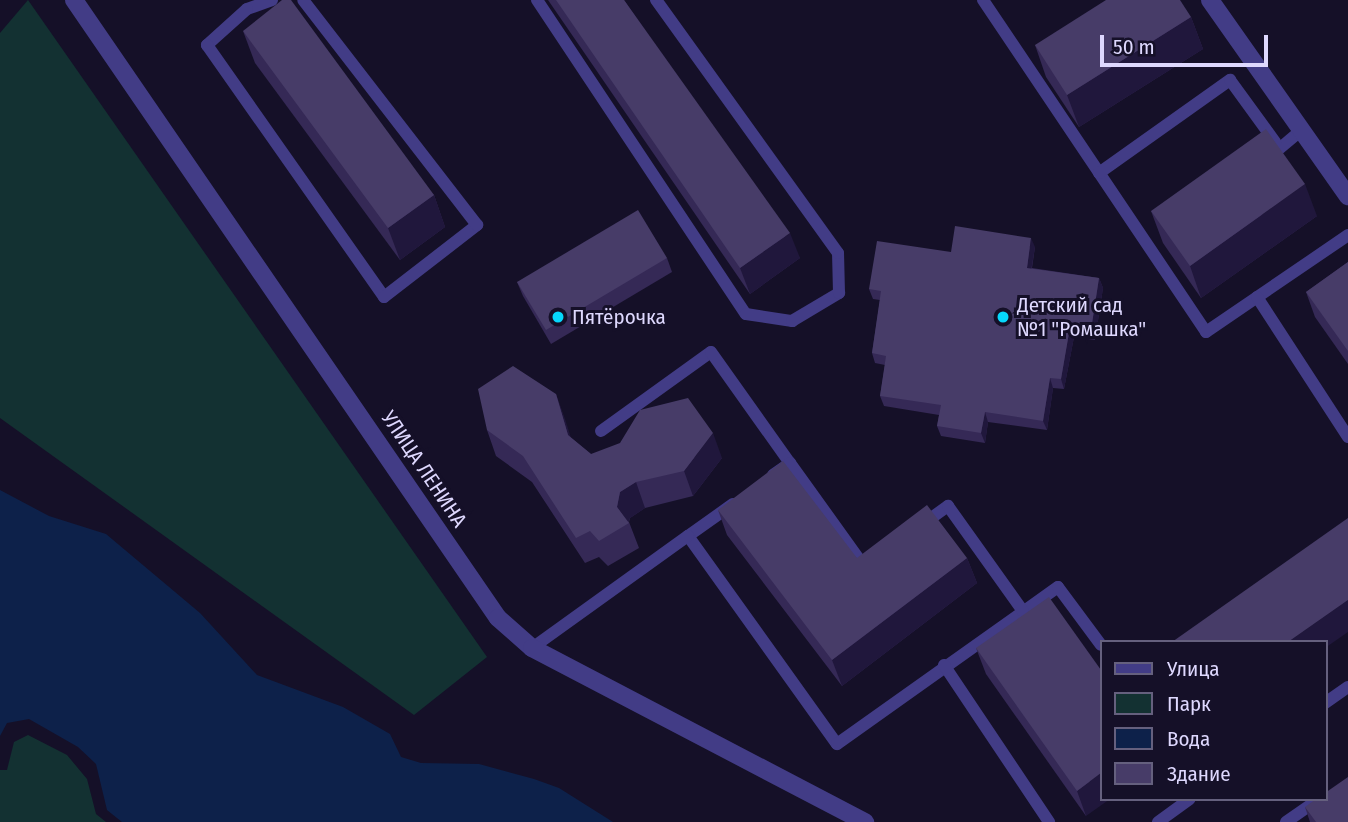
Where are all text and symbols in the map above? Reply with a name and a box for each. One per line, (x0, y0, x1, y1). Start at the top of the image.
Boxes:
scale bar (1103, 21, 1271, 65)
text: 50 m (1113, 34, 1155, 60)
place label: Детский сад №1 "Ромашка" (1017, 292, 1146, 342)
place label: Пятёрочка (572, 304, 666, 330)
marker: Пятёрочка (550, 309, 566, 325)
marker: Детский сад №1 "Ромашка" (995, 309, 1011, 325)
street label: УЛИЦА ЛЕНИНА (376, 406, 472, 532)
legend (1100, 640, 1327, 801)
text: Улица (1167, 656, 1220, 682)
text: Парк (1167, 691, 1211, 717)
text: Вода (1167, 726, 1210, 752)
text: Здание (1167, 761, 1231, 787)

